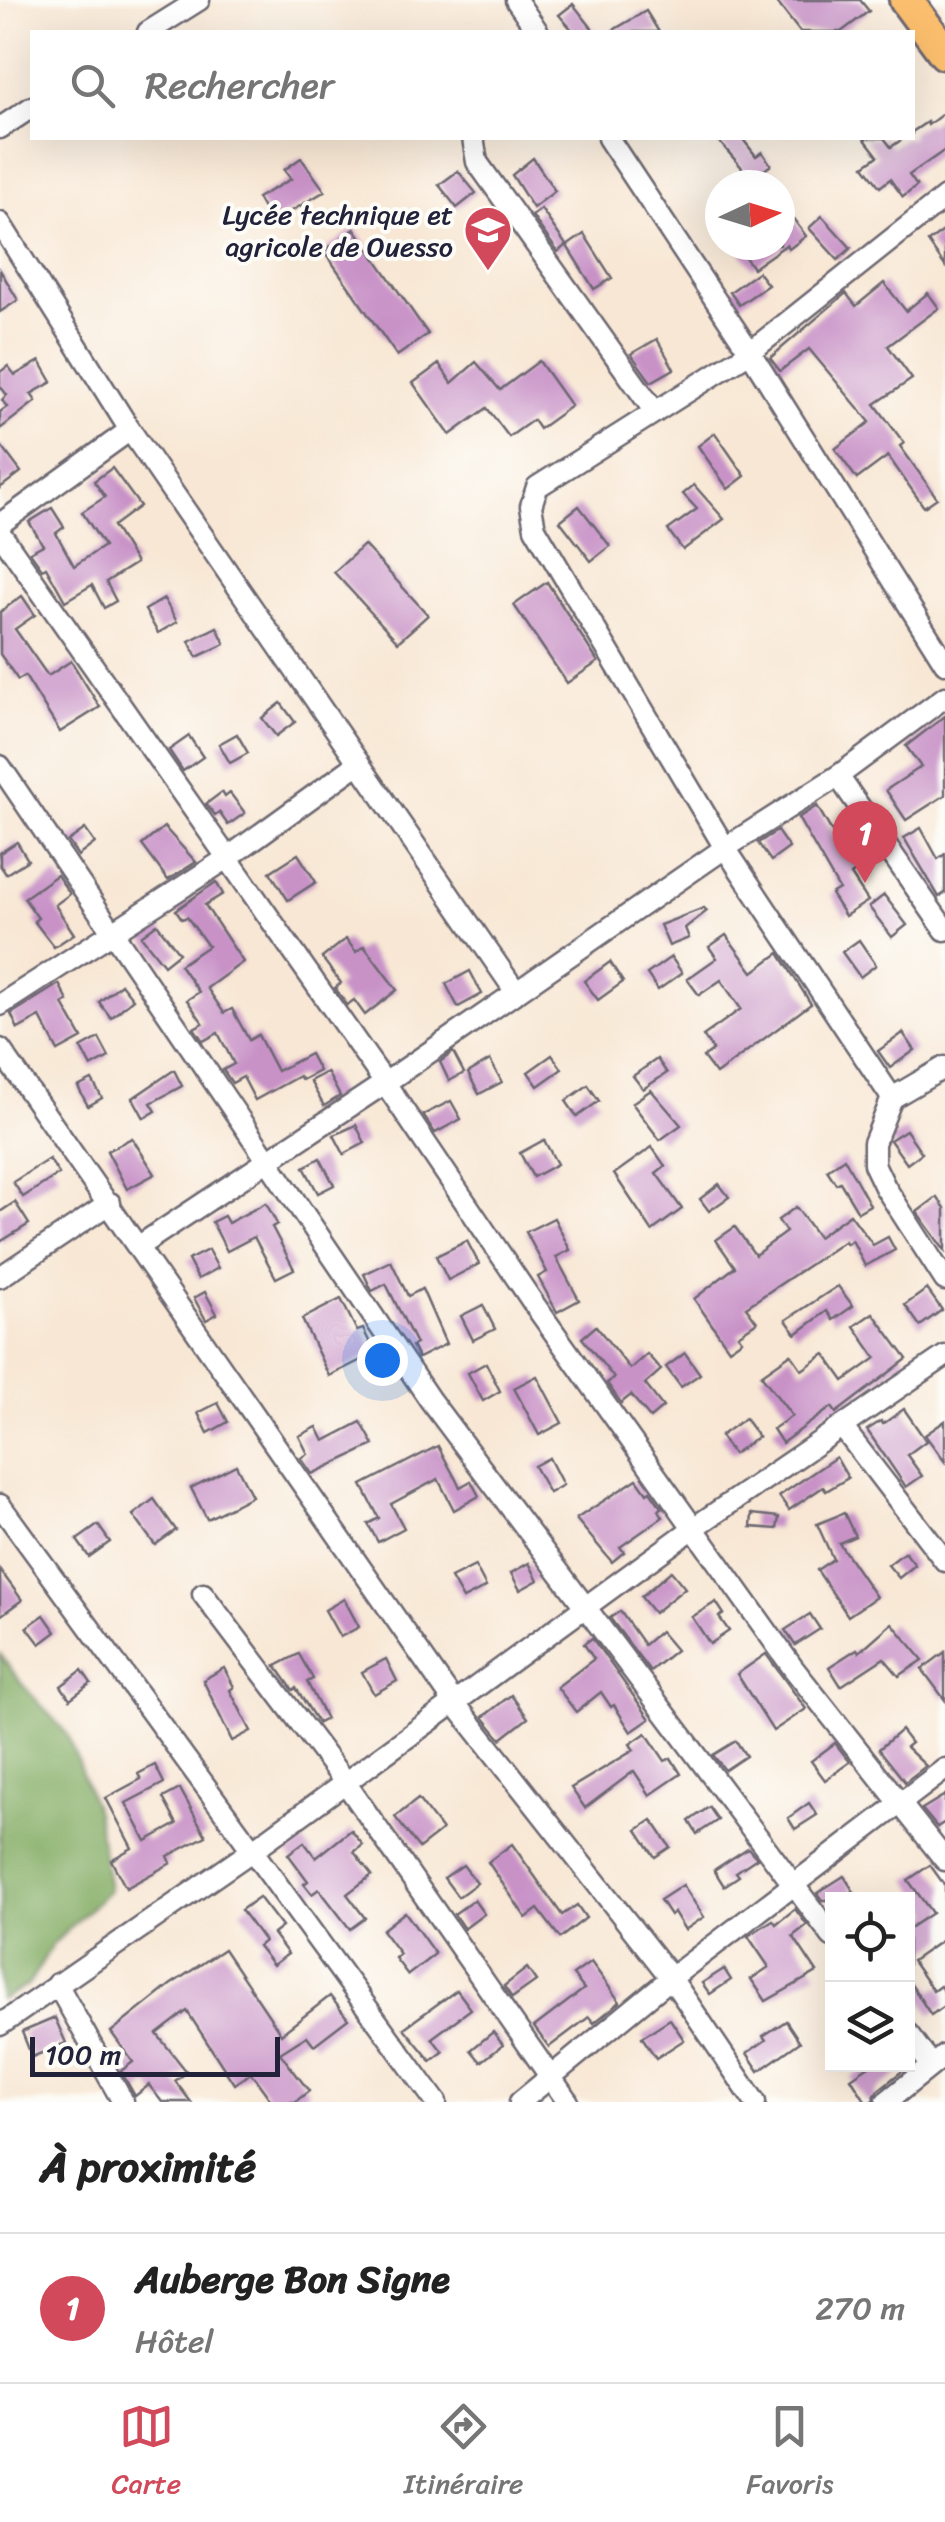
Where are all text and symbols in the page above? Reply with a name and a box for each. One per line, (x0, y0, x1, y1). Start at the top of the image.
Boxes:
search box (30, 30, 915, 140)
text: Rechercher (145, 52, 334, 119)
icon: search (65, 58, 120, 113)
north arrow (705, 170, 795, 260)
place label: Lycée technique et agricole de Ouesso (222, 190, 453, 271)
school or university icon: Lycée technique et agricole de Ouesso (462, 204, 514, 272)
pin: 1 (832, 800, 898, 883)
your location (357, 1335, 408, 1386)
map controls (825, 1892, 915, 2072)
button: locate (825, 1892, 915, 1982)
button: layers (825, 1982, 915, 2072)
text: 100 m (45, 2030, 121, 2079)
scale bar (30, 2032, 280, 2076)
text: À proximité (40, 2130, 256, 2204)
text: Auberge Bon Signe (135, 2246, 450, 2313)
text: 1 (66, 2280, 79, 2337)
text: 270 m (815, 2280, 905, 2337)
text: Hôtel (135, 2313, 213, 2370)
tab: Carte (111, 2399, 181, 2508)
tab: Itinéraire (404, 2399, 524, 2508)
tab: Favoris (746, 2399, 834, 2508)

